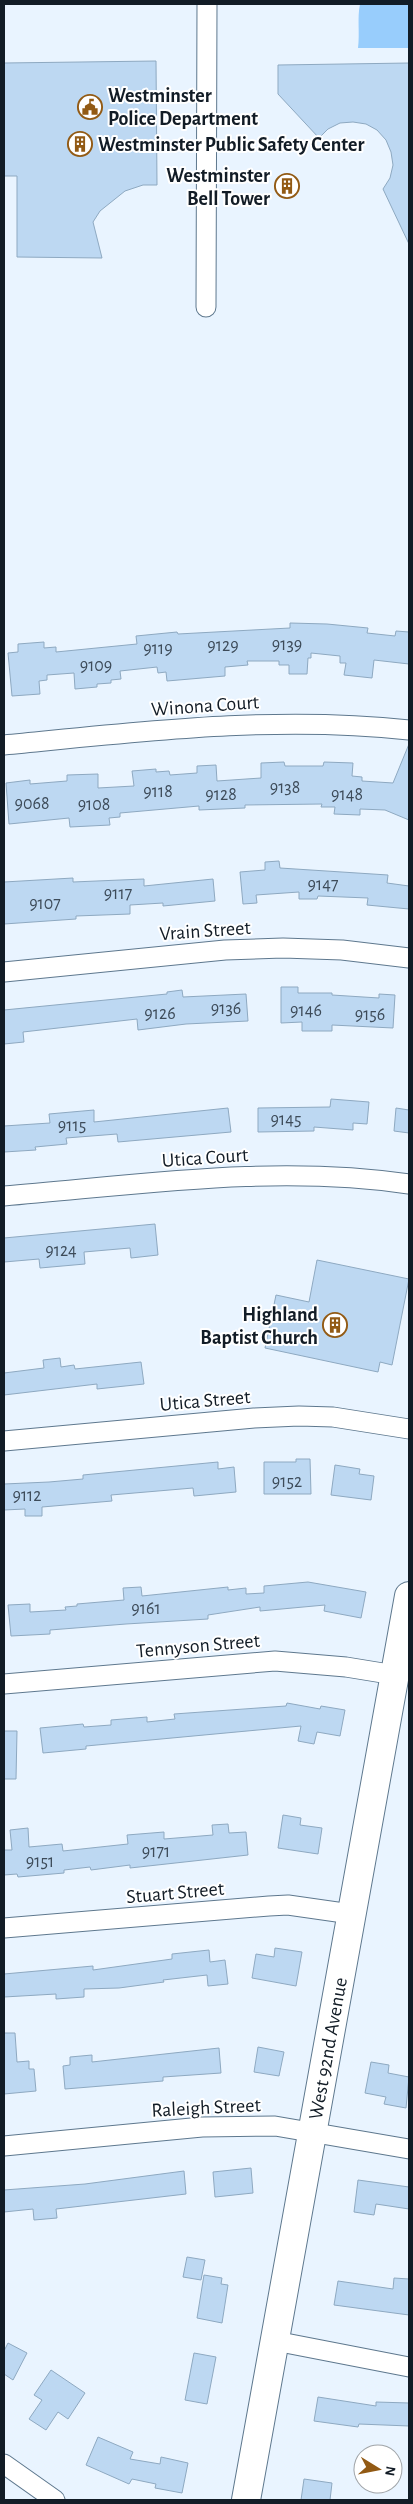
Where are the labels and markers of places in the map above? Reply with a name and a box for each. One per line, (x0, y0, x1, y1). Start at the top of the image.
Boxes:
place label: Westminster Police Department (108, 86, 258, 129)
public building icon: Westminster Police Department (77, 94, 103, 120)
building icon: Westminster Public Safety Center (67, 131, 93, 157)
place label: Westminster Public Safety Center (98, 135, 364, 155)
place label: Westminster Bell Tower (166, 166, 270, 209)
building icon: Westminster Bell Tower (274, 173, 300, 199)
place label: Highland Baptist Church (200, 1305, 318, 1348)
building icon: Highland Baptist Church (322, 1312, 348, 1338)

